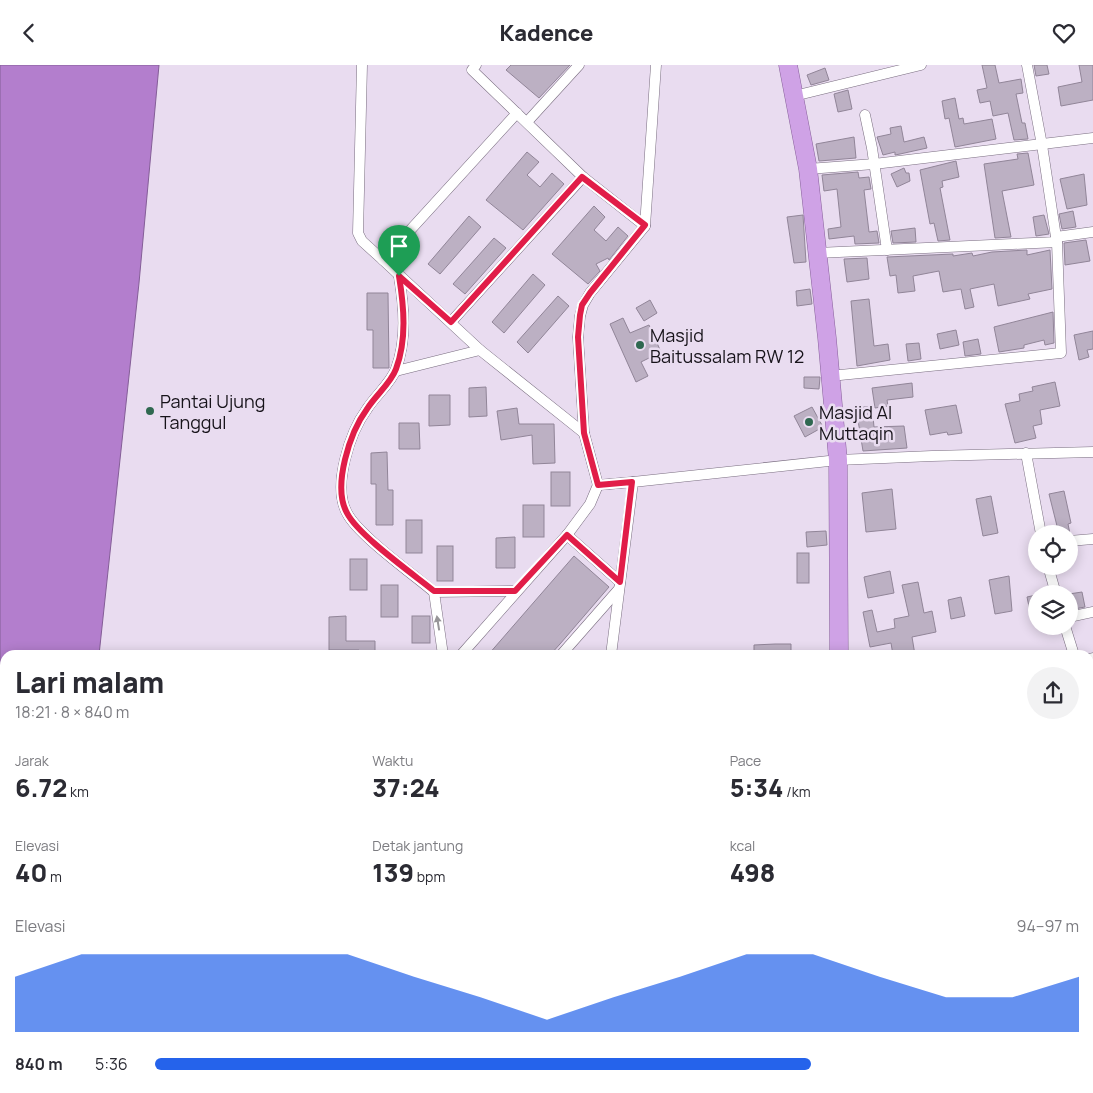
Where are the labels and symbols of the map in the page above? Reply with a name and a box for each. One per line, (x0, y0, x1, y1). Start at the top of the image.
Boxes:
pin (378, 225, 420, 276)
place label: Masjid Baitussalam RW 12 (650, 323, 804, 368)
marker: Masjid Baitussalam RW 12 (634, 339, 646, 351)
place label: Pantai Ujung Tanggul (160, 389, 265, 434)
place label: Masjid Al Muttaqin (819, 400, 894, 445)
marker: Pantai Ujung Tanggul (144, 405, 156, 417)
marker: Masjid Al Muttaqin (803, 416, 815, 428)
one-way arrow (434, 615, 442, 631)

